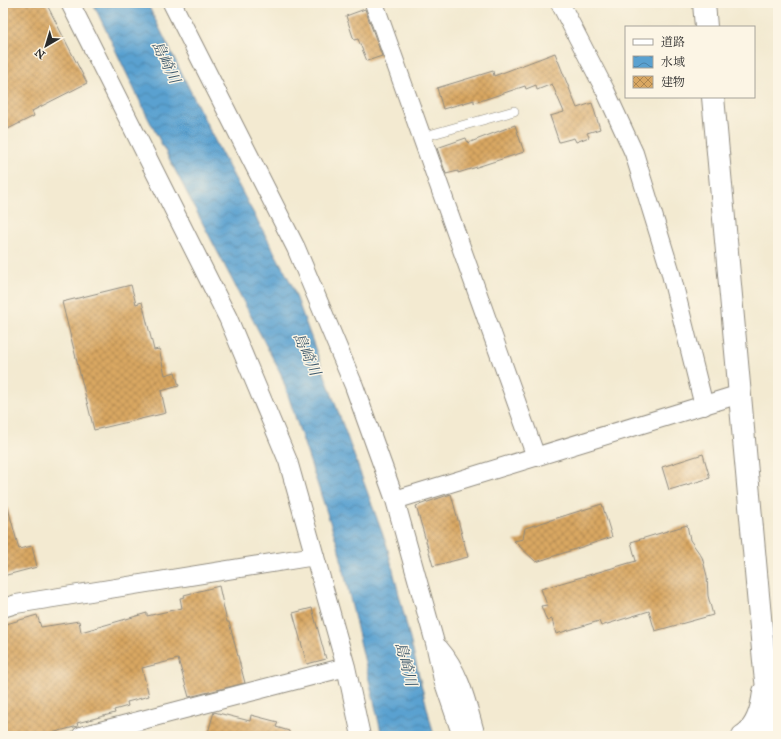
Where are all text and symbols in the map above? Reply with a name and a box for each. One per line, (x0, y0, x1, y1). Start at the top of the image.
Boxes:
north arrow (26, 26, 66, 66)
legend (625, 26, 755, 98)
text: 道路 (661, 35, 685, 49)
water label: 島崎川 (148, 38, 185, 88)
text: N (32, 45, 48, 61)
text: 水域 (661, 55, 685, 69)
text: 建物 (661, 75, 685, 89)
water label: 島崎川 (290, 330, 325, 380)
water label: 島崎川 (391, 640, 421, 690)

